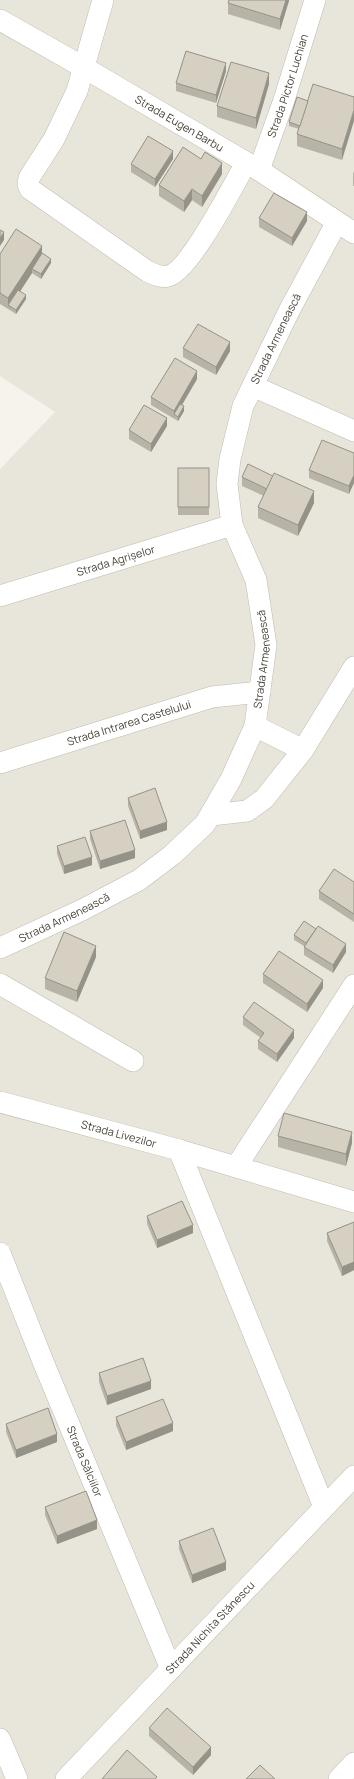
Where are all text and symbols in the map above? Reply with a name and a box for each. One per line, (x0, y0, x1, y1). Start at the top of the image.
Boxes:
street label: Strada Pictor Luchian (263, 32, 311, 139)
street label: Strada Eugen Barbu (133, 91, 227, 155)
street label: Strada Armenească (247, 291, 304, 386)
street label: Strada Agrișelor (75, 541, 157, 579)
street label: Strada Armenească (249, 609, 273, 709)
street label: Strada Intrarea Castelului (65, 696, 193, 749)
street label: Strada Armenească (16, 889, 112, 945)
street label: Strada Livezilor (80, 1116, 158, 1151)
street label: Strada Sălciilor (64, 1424, 107, 1499)
street label: Strada Nichita Stănescu (162, 1578, 257, 1677)

